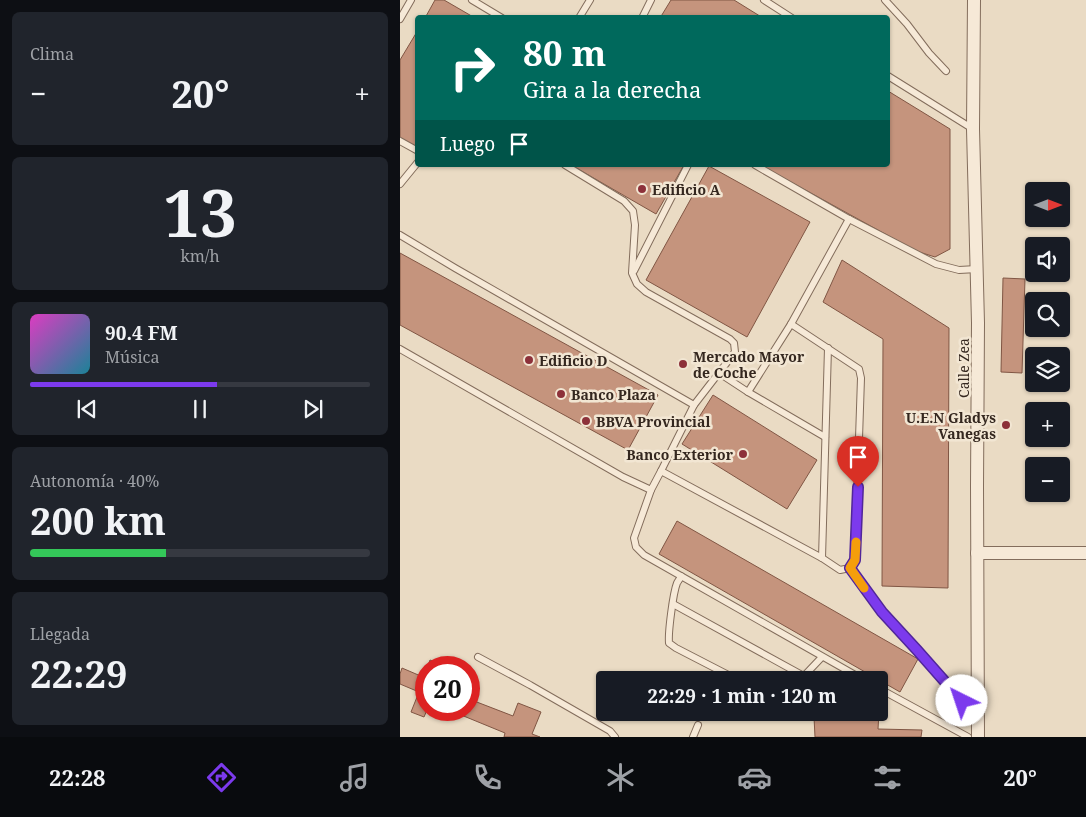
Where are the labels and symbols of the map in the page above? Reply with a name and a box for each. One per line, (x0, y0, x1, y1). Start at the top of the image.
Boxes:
place label: Edificio A (652, 180, 721, 199)
north arrow (1025, 182, 1070, 228)
marker: Edificio A (636, 183, 648, 195)
street label: Calle Zea (954, 338, 973, 398)
place label: Mercado Mayor de Coche (693, 347, 805, 382)
place label: Edificio D (539, 351, 608, 370)
marker: Edificio D (523, 354, 535, 366)
marker: Mercado Mayor de Coche (677, 358, 689, 370)
place label: Banco Plaza (571, 385, 656, 404)
marker: Banco Plaza (555, 388, 567, 400)
place label: U.E.N Gladys Vanegas (906, 408, 996, 443)
place label: BBVA Provincial (596, 412, 710, 431)
marker: BBVA Provincial (580, 415, 592, 427)
marker: U.E.N Gladys Vanegas (1000, 419, 1012, 431)
pin (837, 436, 879, 487)
place label: Banco Exterior (626, 445, 734, 464)
marker: Banco Exterior (737, 448, 749, 460)
speed limit sign: 20 (415, 656, 480, 721)
position arrow (935, 674, 987, 726)

